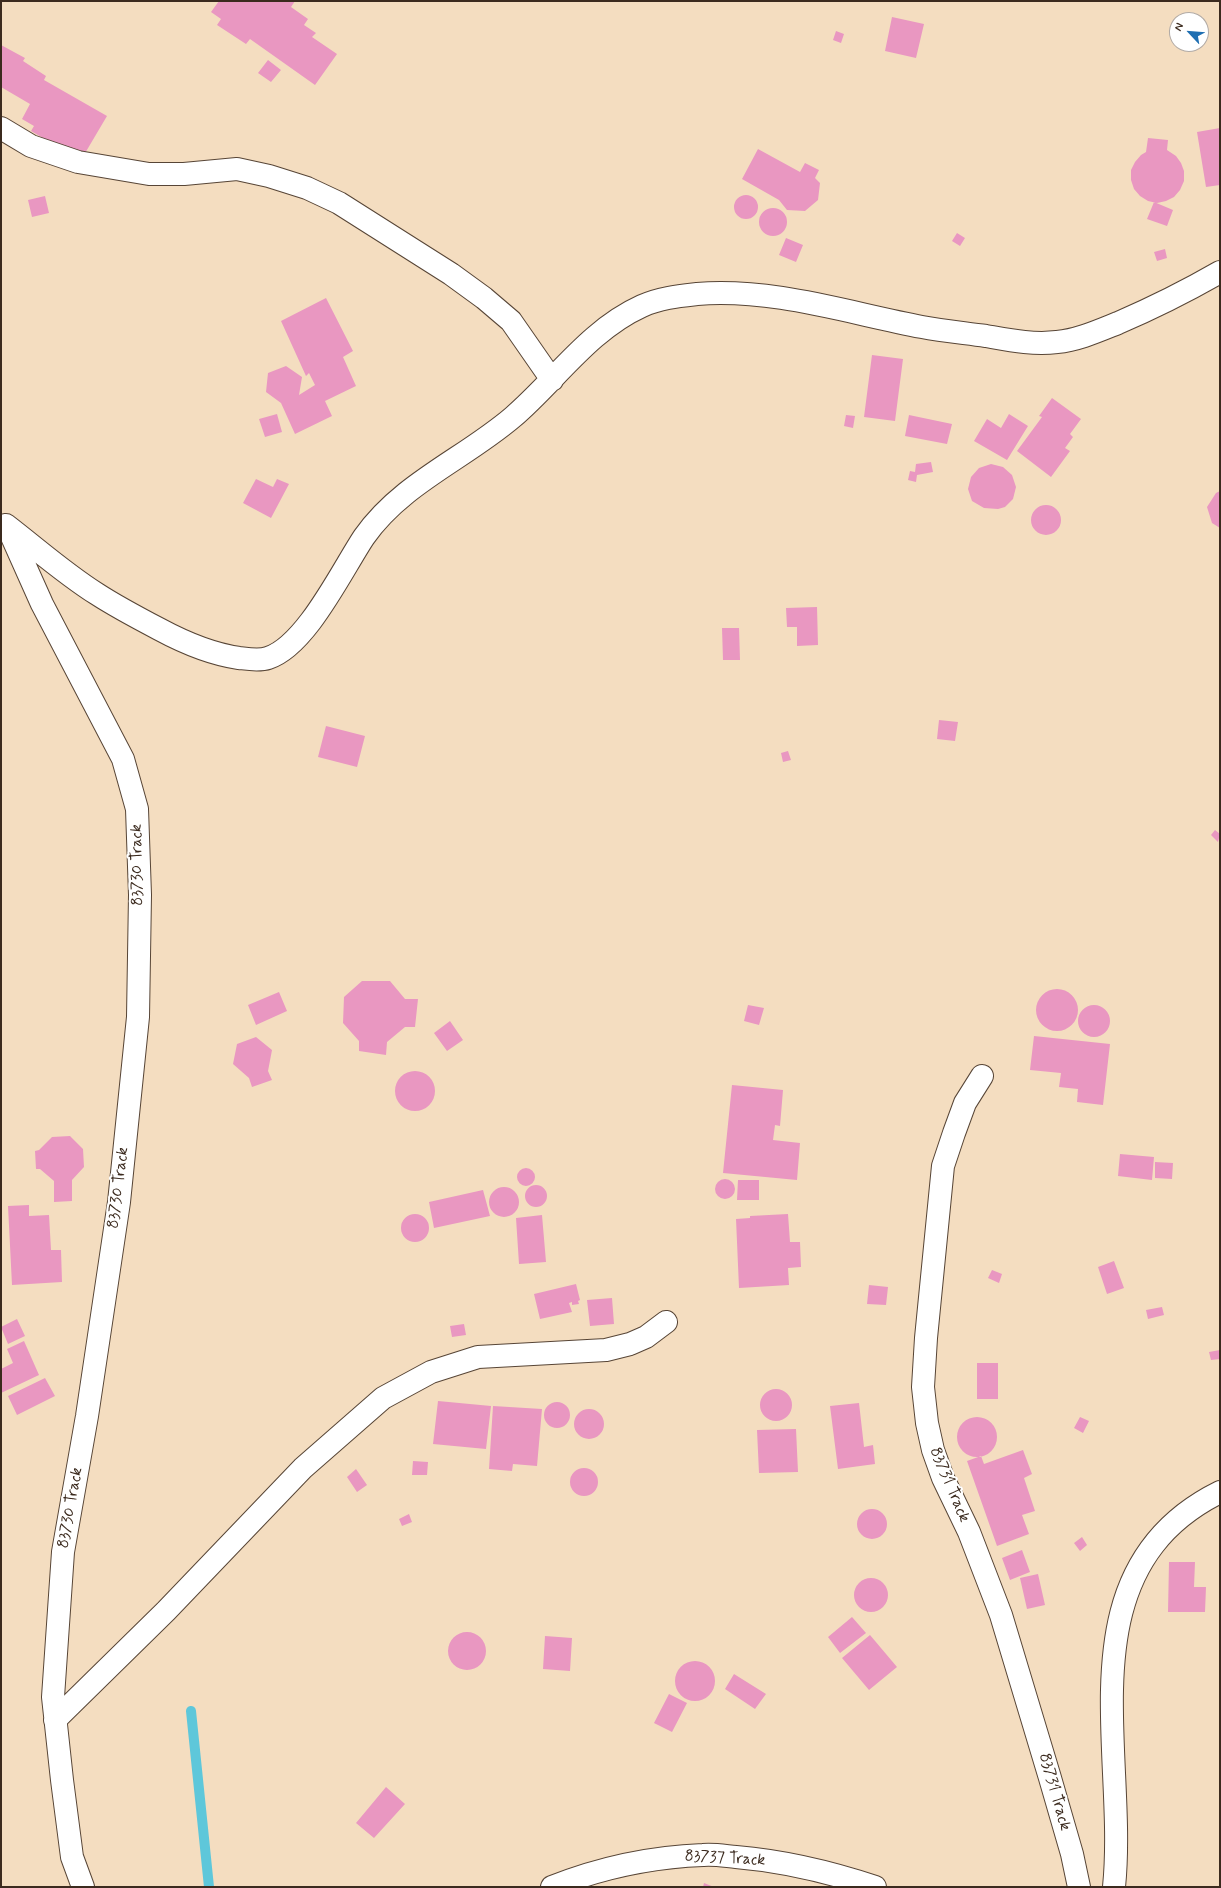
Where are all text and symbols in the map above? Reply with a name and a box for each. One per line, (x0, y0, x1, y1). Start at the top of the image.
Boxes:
north arrow (1169, 12, 1209, 52)
text: N (1171, 21, 1187, 34)
street label: 83730 Track (128, 824, 148, 906)
street label: 83730 Track (104, 1146, 134, 1230)
street label: 83731 Track (925, 1445, 973, 1525)
street label: 83730 Track (54, 1466, 88, 1550)
street label: 83731 Track (1034, 1751, 1074, 1833)
street label: 83737 Track (684, 1847, 766, 1871)

